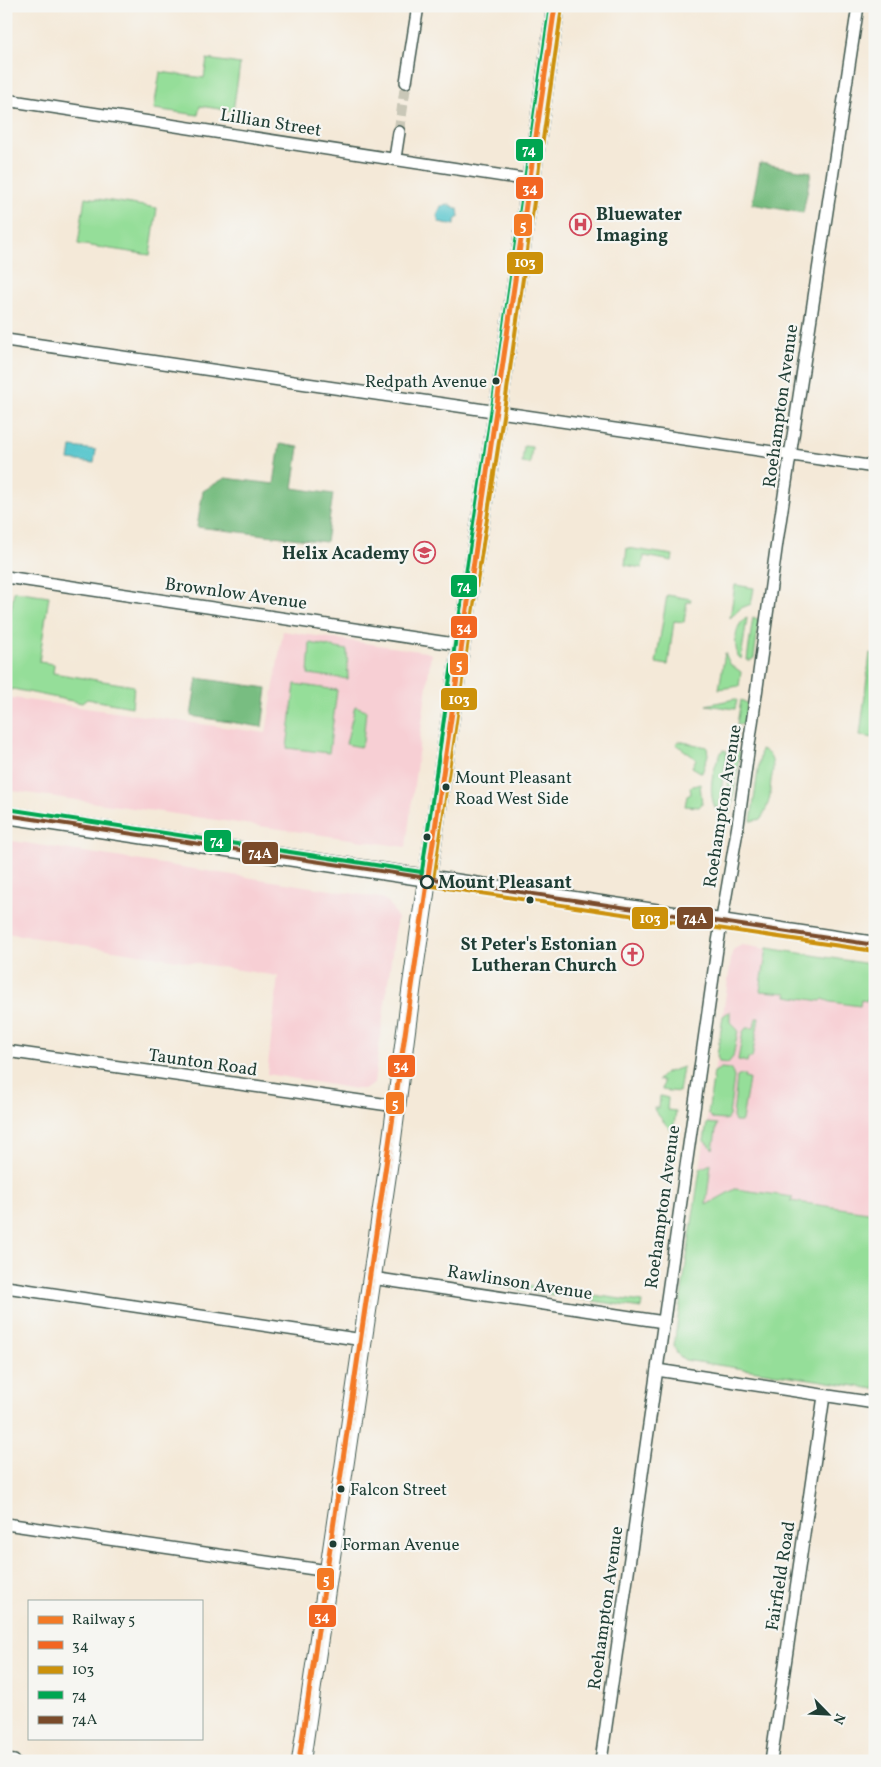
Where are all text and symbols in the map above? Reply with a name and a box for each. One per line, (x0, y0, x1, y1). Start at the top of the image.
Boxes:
street label: Lillian Street (218, 103, 323, 144)
line badge: 74 (515, 138, 544, 162)
text: 74 (522, 142, 537, 161)
line badge: 34 (515, 176, 544, 200)
text: 34 (522, 180, 538, 199)
place label: Bluewater Imaging (596, 203, 683, 249)
hospital icon: Bluewater Imaging (568, 212, 592, 236)
line badge: 5 (513, 213, 533, 237)
text: 5 (520, 217, 527, 236)
line badge: 103 (506, 251, 544, 275)
text: 103 (514, 254, 536, 273)
street label: Roehampton Avenue (758, 323, 805, 490)
place label: Redpath Avenue (365, 371, 487, 394)
marker: Redpath Avenue (491, 376, 501, 386)
school or university icon: Helix Academy (413, 541, 437, 565)
place label: Helix Academy (282, 542, 409, 567)
street label: Brownlow Avenue (163, 572, 309, 617)
line badge: 74 (450, 574, 478, 598)
text: 74 (457, 578, 472, 597)
line badge: 34 (450, 615, 478, 639)
text: 34 (456, 619, 472, 638)
line badge: 5 (449, 652, 469, 676)
text: 5 (456, 656, 463, 675)
line badge: 103 (440, 687, 478, 711)
text: 103 (448, 691, 470, 710)
street label: Roehampton Avenue (698, 723, 749, 890)
place label: Mount Pleasant Road West Side (455, 767, 572, 811)
marker: Mount Pleasant Road West Side (441, 782, 451, 792)
line badge: 74 (203, 829, 232, 853)
unlabelled marker (422, 832, 432, 842)
text: 74 (210, 833, 225, 852)
line badge: 74A (241, 841, 279, 865)
text: 74A (248, 845, 272, 864)
place label: Mount Pleasant (438, 871, 572, 896)
marker: Mount Pleasant (420, 875, 434, 889)
unlabelled marker (525, 895, 535, 905)
line badge: 103 (631, 906, 669, 930)
line badge: 74A (676, 906, 714, 930)
text: 103 (639, 910, 661, 929)
text: 74A (683, 910, 707, 929)
place label: St Peter's Estonian Lutheran Church (461, 933, 617, 979)
church icon: St Peter's Estonian Lutheran Church (621, 942, 645, 966)
street label: Taunton Road (147, 1043, 259, 1084)
line badge: 34 (387, 1054, 416, 1078)
text: 34 (393, 1057, 409, 1076)
line badge: 5 (385, 1091, 405, 1115)
text: 5 (392, 1095, 399, 1114)
street label: Roehampton Avenue (640, 1124, 687, 1291)
street label: Rawlinson Avenue (445, 1260, 594, 1307)
place label: Falcon Street (350, 1479, 447, 1502)
marker: Falcon Street (336, 1484, 346, 1494)
street label: Fairfield Road (760, 1520, 802, 1633)
street label: Roehampton Avenue (583, 1525, 630, 1692)
place label: Forman Avenue (342, 1534, 460, 1557)
marker: Forman Avenue (328, 1539, 338, 1549)
line badge: 5 (316, 1567, 335, 1591)
text: 5 (323, 1571, 330, 1590)
legend (28, 1600, 202, 1740)
line badge: 34 (308, 1604, 337, 1628)
text: 34 (314, 1608, 330, 1627)
text: Railway 5 (72, 1610, 135, 1631)
text: 34 (72, 1636, 89, 1657)
text: 103 (72, 1660, 94, 1681)
text: 74 (72, 1686, 87, 1707)
north arrow (804, 1690, 854, 1740)
text: 74A (72, 1710, 98, 1731)
text: N (828, 1710, 849, 1727)

